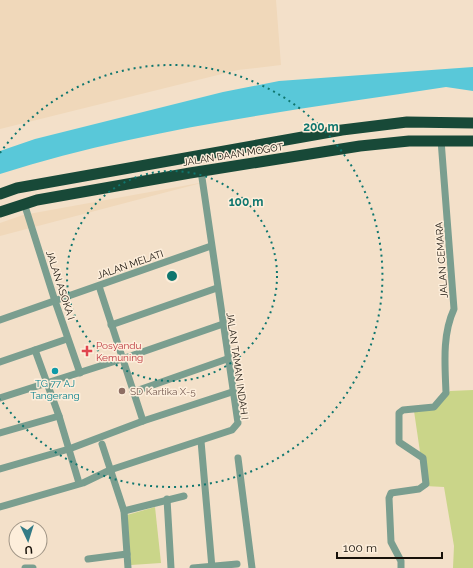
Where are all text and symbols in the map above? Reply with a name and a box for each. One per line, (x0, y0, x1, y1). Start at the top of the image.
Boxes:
text: 200 m (303, 120, 339, 134)
street label: JALAN DAAN MOGOT (182, 141, 284, 168)
text: 100 m (229, 195, 263, 209)
street label: JALAN CEMARA (433, 221, 450, 298)
street label: JALAN MELATI (95, 248, 165, 281)
street label: JALAN ASOKA I (44, 249, 77, 321)
centre of rings (165, 269, 179, 283)
street label: JALAN TAMAN INDAH I (225, 312, 250, 420)
place label: Posyandu Kemuning (96, 340, 143, 363)
marker: Posyandu Kemuning (81, 345, 93, 357)
marker: TG 77 AJ Tangerang (50, 366, 60, 376)
place label: TG 77 AJ Tangerang (30, 378, 80, 401)
marker: SD Kartika X-5 (117, 386, 127, 396)
place label: SD Kartika X-5 (130, 386, 196, 397)
north arrow (8, 520, 48, 560)
scale bar (337, 534, 442, 560)
text: 100 m (343, 541, 377, 555)
text: U (24, 543, 33, 556)

